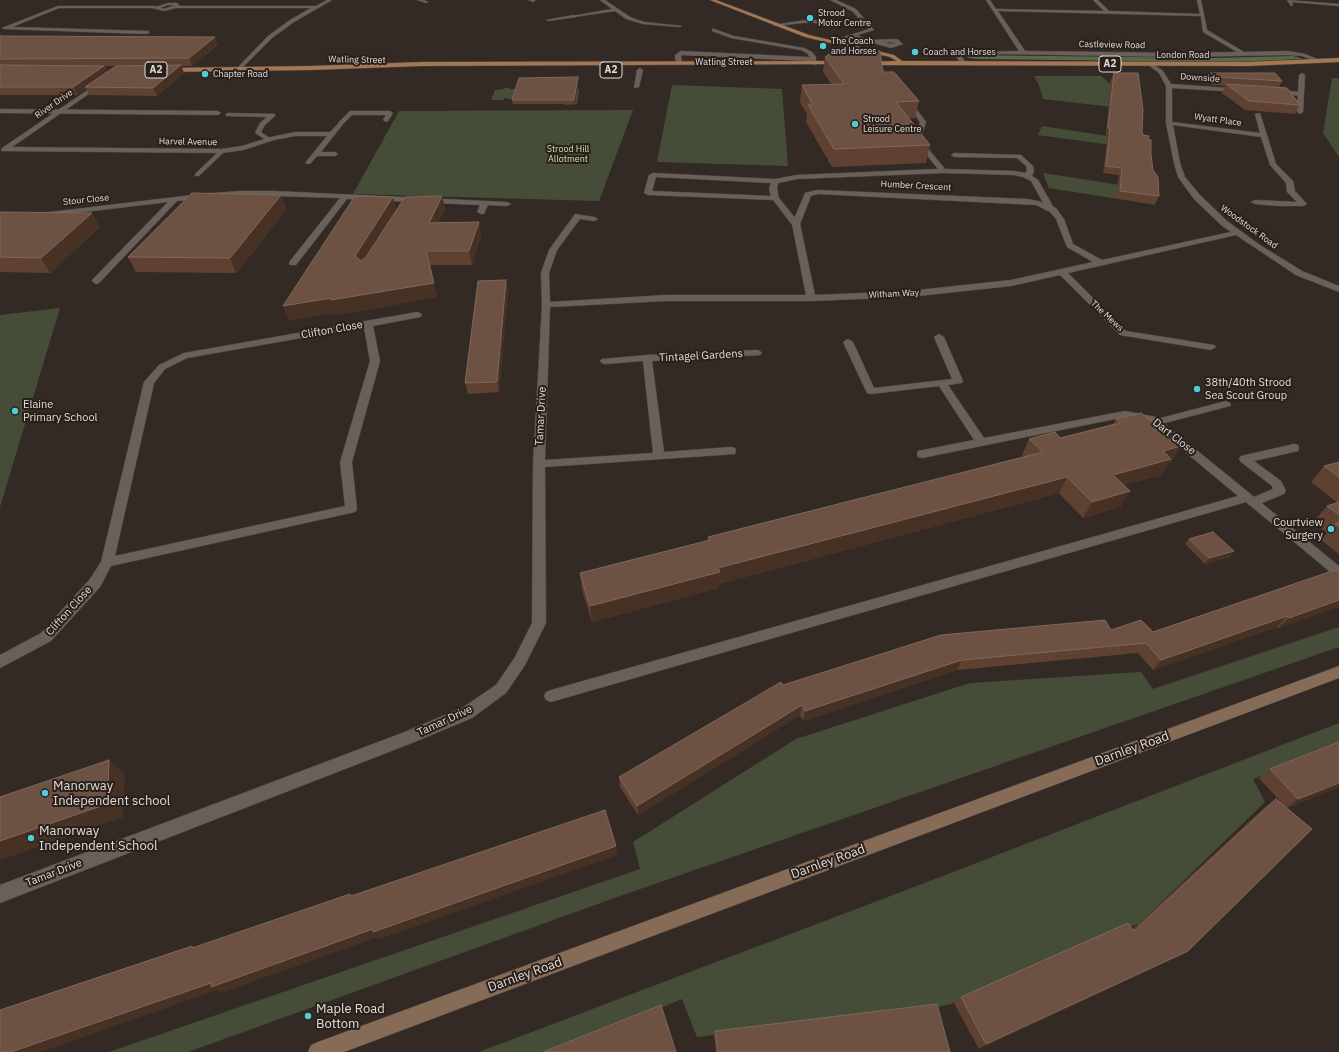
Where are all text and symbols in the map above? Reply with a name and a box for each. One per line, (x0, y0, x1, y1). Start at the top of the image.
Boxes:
place label: Strood Motor Centre (818, 8, 871, 29)
marker: Strood Motor Centre (805, 13, 815, 23)
place label: The Coach and Horses (831, 36, 877, 57)
street label: Castleview Road (1079, 39, 1145, 51)
marker: The Coach and Horses (818, 41, 828, 51)
marker: Coach and Horses (910, 47, 920, 57)
place label: Coach and Horses (923, 47, 996, 57)
street label: London Road (1157, 50, 1209, 60)
street label: Watling Street (328, 54, 386, 66)
road number: A2 (1099, 56, 1121, 72)
street label: Watling Street (695, 57, 753, 67)
road number: A2 (145, 62, 167, 78)
road number: A2 (600, 62, 622, 78)
marker: Chapter Road (200, 69, 210, 79)
place label: Chapter Road (213, 69, 268, 79)
street label: Downside (1180, 71, 1220, 85)
street label: River Drive (33, 87, 75, 121)
street label: Wyatt Place (1194, 111, 1242, 129)
place label: Strood Leisure Centre (863, 114, 921, 135)
marker: Strood Leisure Centre (850, 119, 860, 129)
street label: Harvel Avenue (159, 136, 217, 148)
park label: Strood Hill Allotment (547, 144, 589, 165)
street label: Humber Crescent (880, 179, 952, 193)
street label: Stour Close (62, 192, 110, 208)
street label: Woodstock Road (1218, 203, 1280, 251)
street label: Witham Way (868, 287, 920, 301)
street label: The Mews (1088, 298, 1126, 334)
street label: Clifton Close (300, 318, 364, 342)
street label: Tintagel Gardens (659, 347, 743, 365)
place label: 38th/40th Strood Sea Scout Group (1205, 376, 1291, 402)
marker: 38th/40th Strood Sea Scout Group (1192, 384, 1202, 394)
street label: Tamar Drive (533, 386, 549, 446)
place label: Elaine Primary School (23, 398, 98, 424)
marker: Elaine Primary School (10, 406, 20, 416)
street label: Dart Close (1150, 416, 1198, 458)
place label: Courtview Surgery (1273, 516, 1323, 542)
marker: Courtview Surgery (1326, 524, 1336, 534)
street label: Clifton Close (43, 583, 95, 639)
street label: Tamar Drive (415, 703, 475, 739)
street label: Darnley Road (1093, 728, 1171, 770)
place label: Manorway Independent school (53, 778, 170, 809)
marker: Manorway Independent school (40, 788, 50, 798)
place label: Manorway Independent School (39, 823, 158, 854)
marker: Manorway Independent School (26, 833, 36, 843)
street label: Darnley Road (789, 841, 867, 883)
street label: Tamar Drive (24, 856, 84, 890)
street label: Darnley Road (486, 954, 564, 996)
place label: Maple Road Bottom (316, 1001, 385, 1032)
marker: Maple Road Bottom (303, 1011, 313, 1021)

